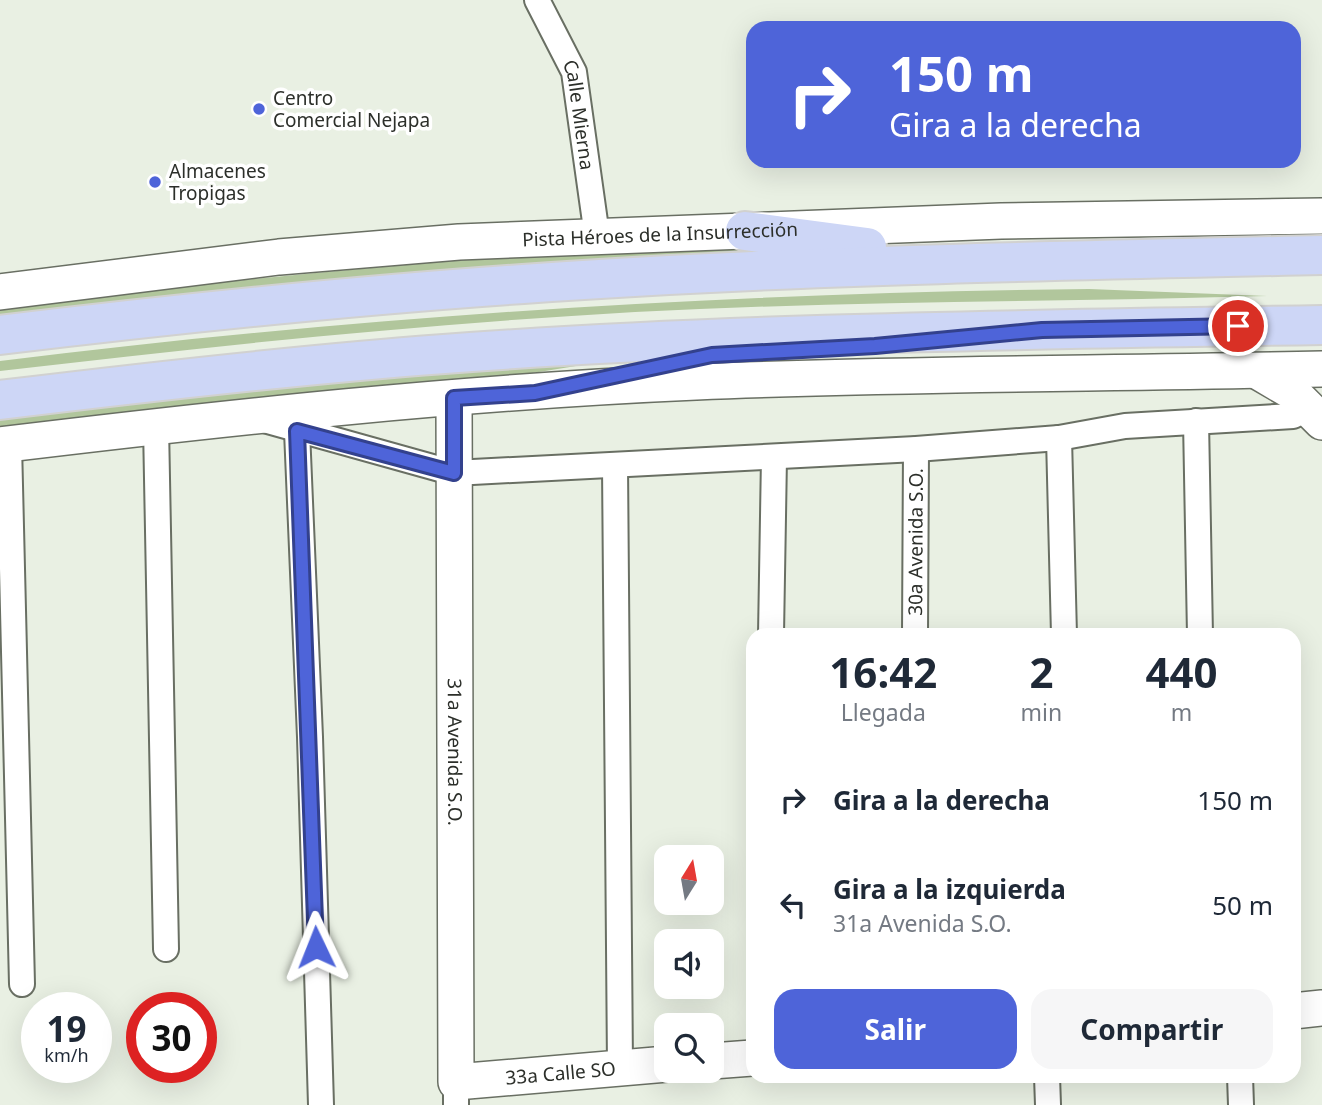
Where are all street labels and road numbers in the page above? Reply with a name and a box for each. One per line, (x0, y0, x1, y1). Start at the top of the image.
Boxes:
street label: Calle Mierna (557, 55, 601, 172)
street label: Pista Héroes de la Insurrección (522, 216, 798, 253)
street label: 30a Avenida S.O. (902, 468, 929, 616)
street label: 31a Avenida S.O. (442, 678, 468, 826)
street label: 33a Calle SO (504, 1055, 617, 1091)

